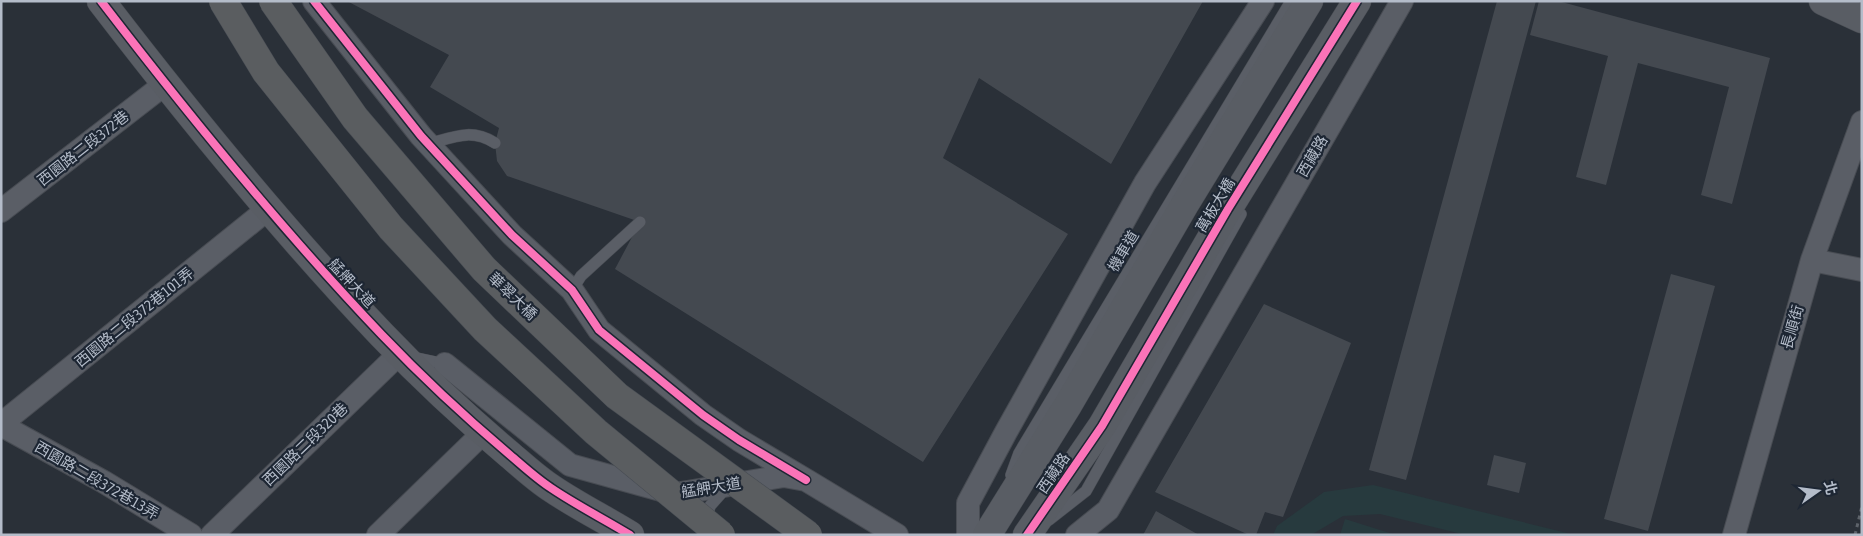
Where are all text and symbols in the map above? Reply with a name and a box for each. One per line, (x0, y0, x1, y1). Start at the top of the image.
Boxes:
street label: 西園路二段372巷 (34, 107, 132, 189)
street label: 西藏路 (1293, 132, 1331, 180)
street label: 萬板大橋 (1192, 175, 1238, 235)
street label: 機車道 (1104, 227, 1142, 275)
street label: 艋舺大道 (325, 255, 379, 311)
street label: 西園路二段372巷101弄 (71, 264, 197, 370)
street label: 華翠大橋 (486, 269, 540, 323)
street label: 長順街 (1778, 303, 1806, 351)
street label: 西園路二段320巷 (259, 399, 351, 489)
street label: 西園路二段372巷13弄 (32, 438, 162, 522)
street label: 西藏路 (1033, 450, 1073, 496)
north arrow (1793, 466, 1843, 516)
street label: 艋舺大道 (680, 474, 742, 500)
text: 北 (1821, 479, 1840, 497)

